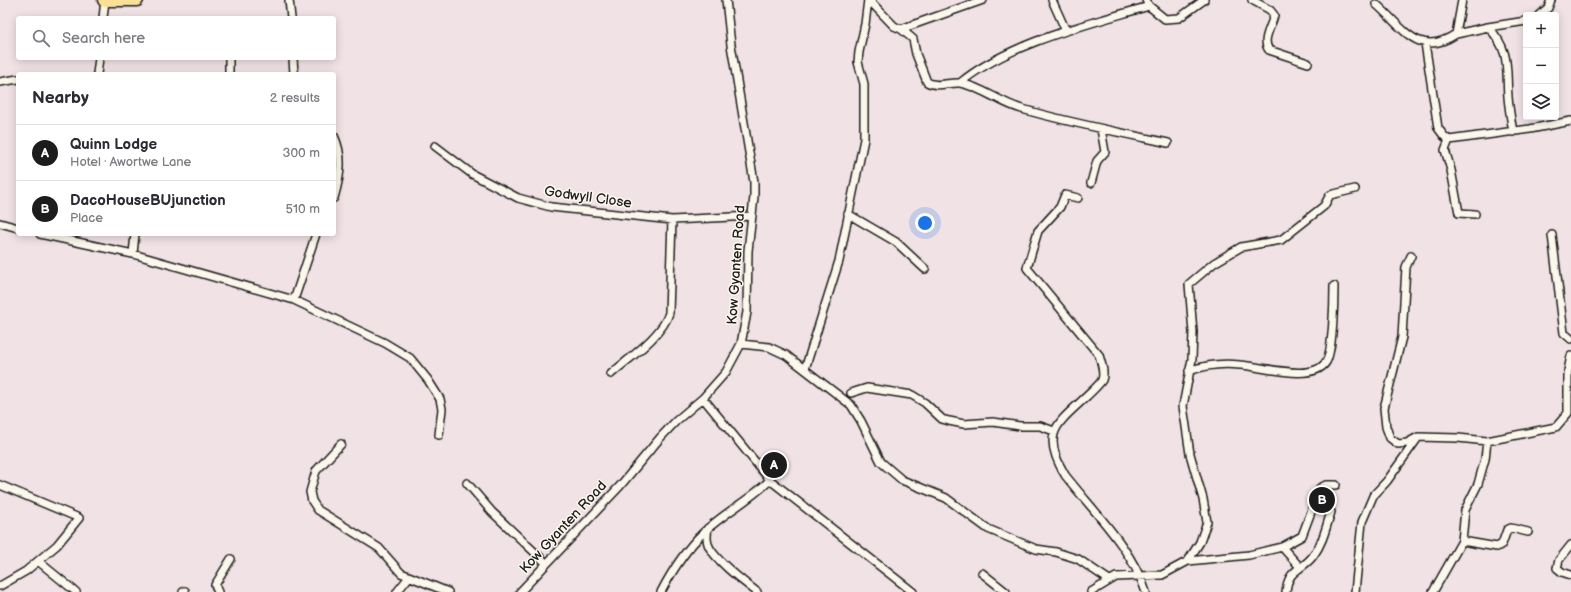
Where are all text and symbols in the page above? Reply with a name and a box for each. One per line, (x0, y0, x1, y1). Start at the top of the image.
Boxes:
map controls (1523, 12, 1559, 120)
button: + (1523, 12, 1559, 48)
search box (16, 16, 336, 60)
icon: search (30, 27, 52, 49)
text: Search here (62, 29, 145, 48)
button: − (1523, 48, 1559, 84)
button: layers (1523, 84, 1559, 120)
text: Nearby (32, 88, 89, 108)
text: 2 results (270, 90, 320, 106)
text: Quinn Lodge (70, 135, 157, 154)
text: A (41, 145, 49, 161)
text: 300 m (282, 145, 320, 161)
text: Hotel · Awortwe Lane (70, 154, 191, 170)
street label: Godwyll Close (543, 182, 633, 212)
text: DacoHouseBUjunction (70, 191, 226, 210)
text: B (40, 201, 50, 217)
text: 510 m (286, 201, 320, 217)
street label: Kow Gyanten Road (723, 205, 749, 325)
text: Place (70, 210, 103, 226)
your location (915, 213, 935, 233)
pin: A (761, 450, 787, 480)
street label: Kow Gyanten Road (516, 477, 610, 577)
pin: B (1309, 485, 1335, 515)

